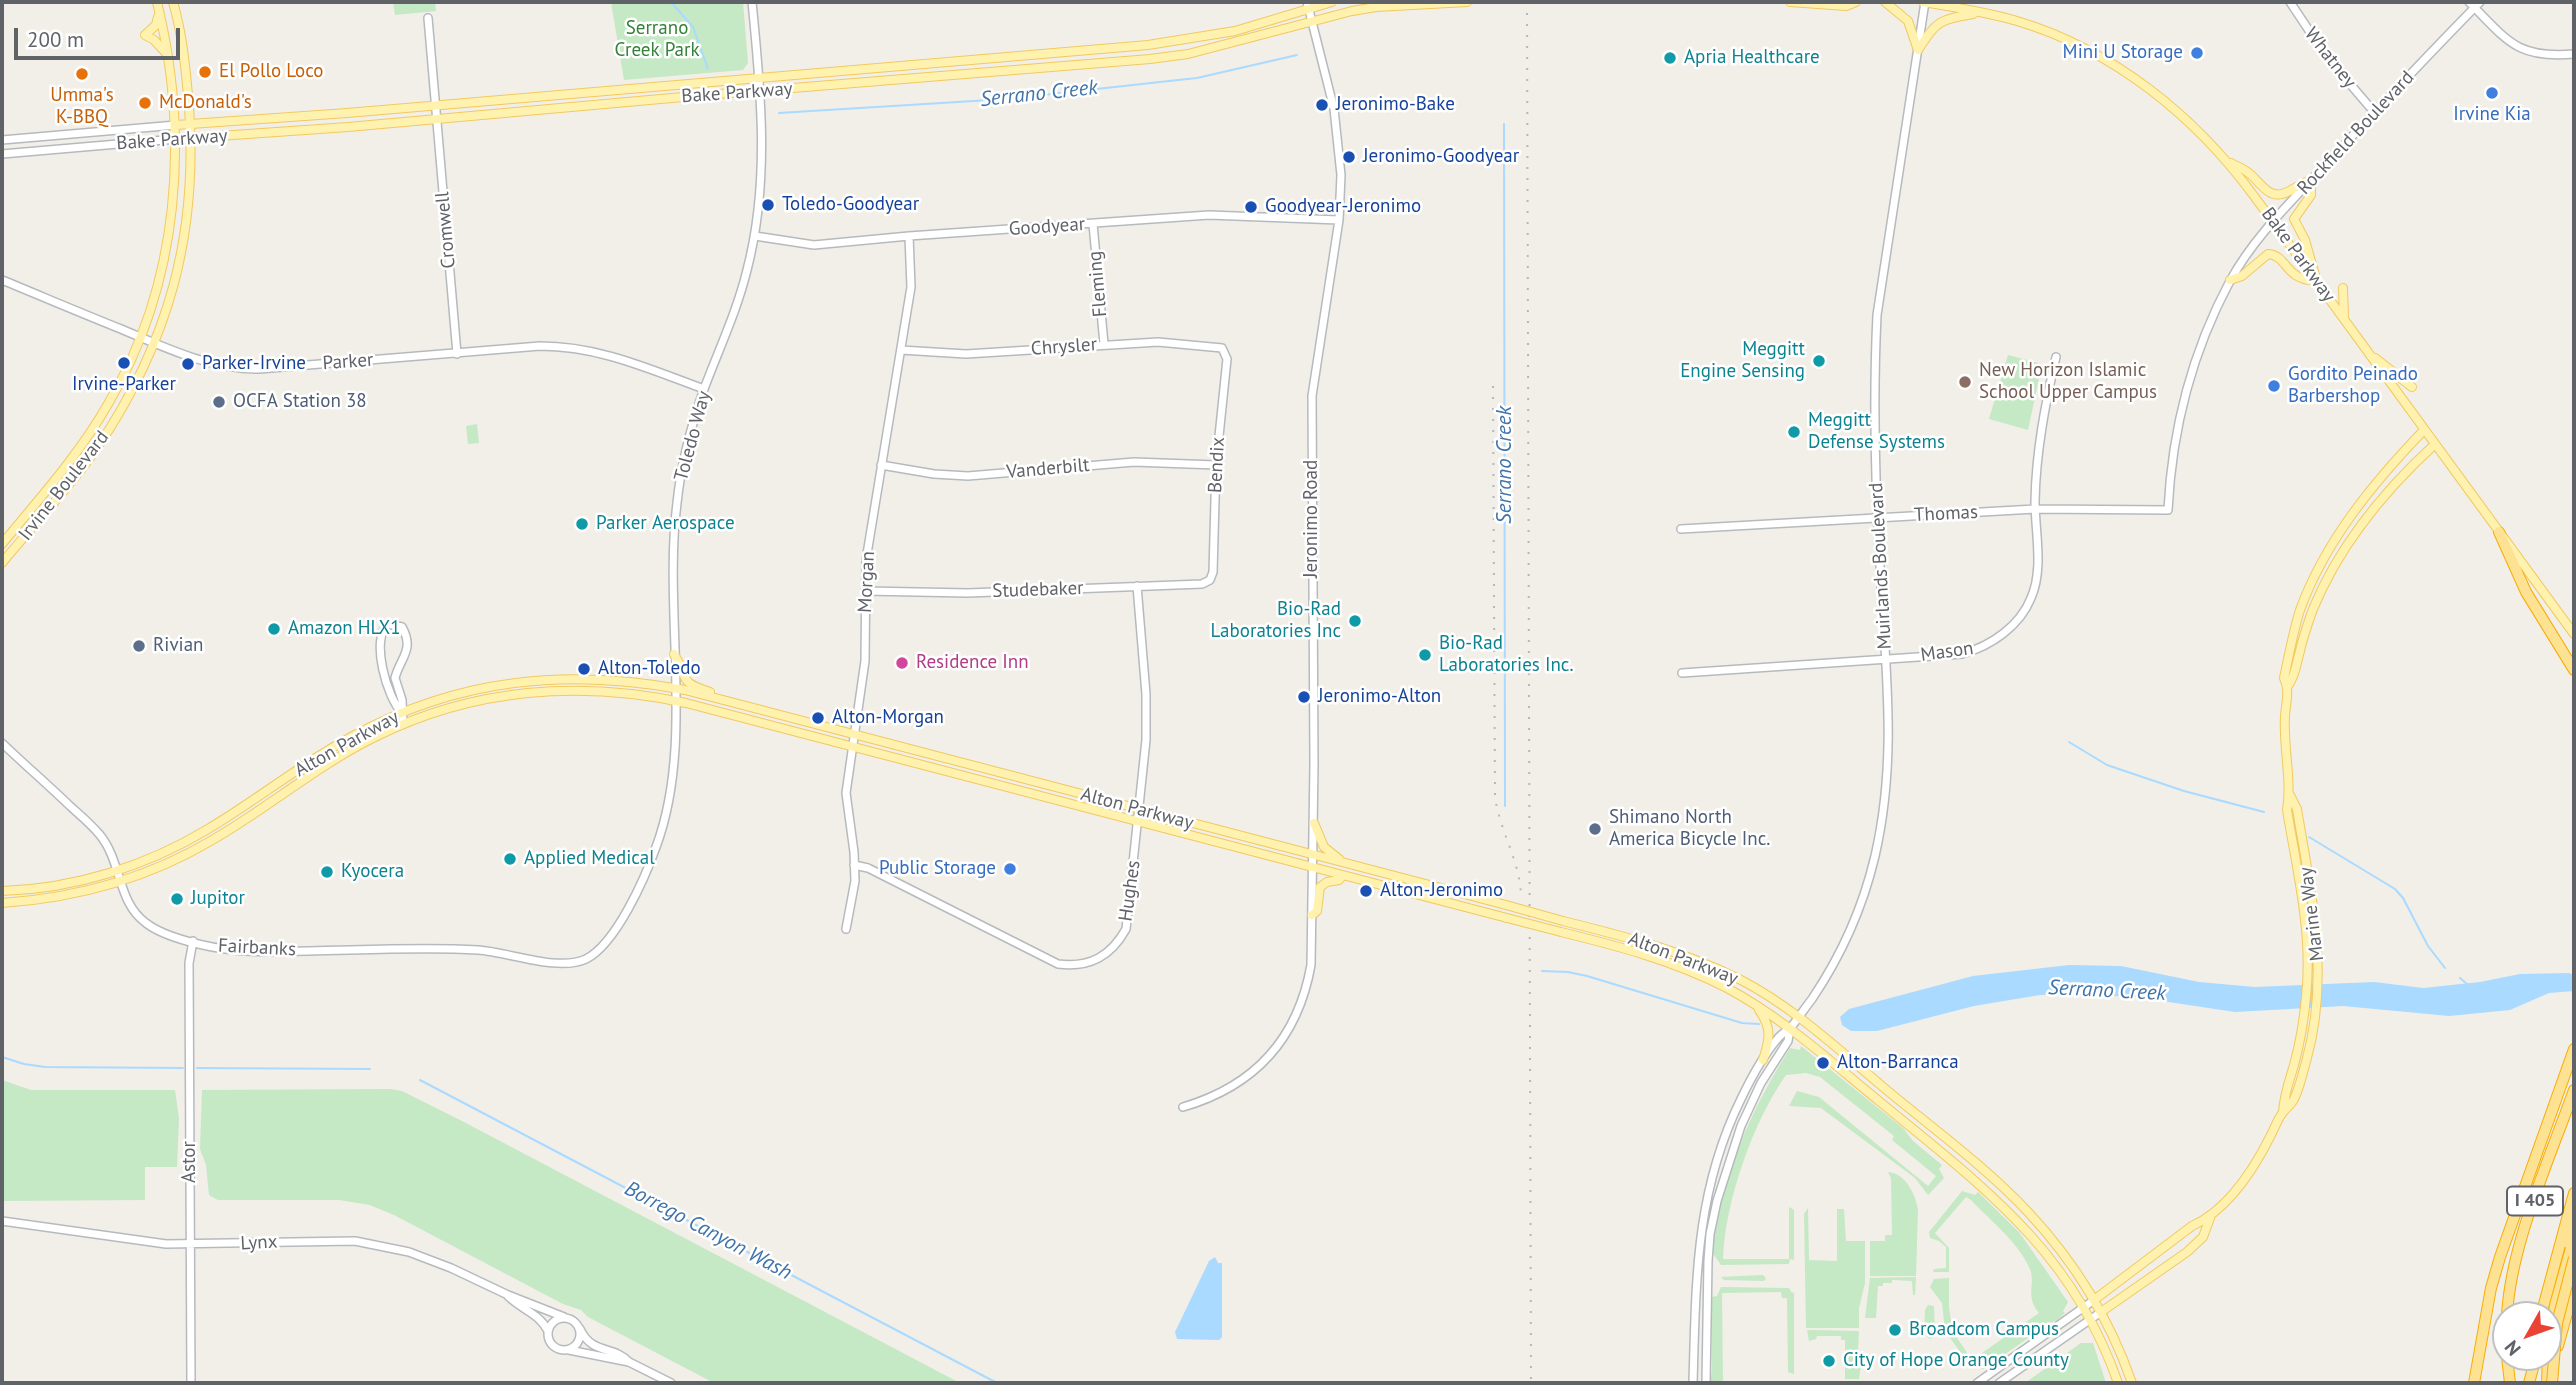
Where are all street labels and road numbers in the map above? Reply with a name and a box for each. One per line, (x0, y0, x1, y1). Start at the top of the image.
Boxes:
street label: Whatney (2299, 23, 2361, 93)
street label: Rockfield Boulevard (2293, 67, 2419, 199)
street label: Bake Parkway (681, 78, 793, 108)
street label: Bake Parkway (116, 125, 228, 155)
street label: Cromwell (431, 191, 461, 269)
street label: Bake Parkway (2256, 203, 2340, 307)
street label: Goodyear (1008, 213, 1086, 241)
street label: Fleming (1084, 250, 1112, 318)
street label: Chrysler (1030, 333, 1098, 361)
street label: Parker (322, 349, 374, 375)
street label: Toledo Way (670, 389, 716, 483)
street label: Irvine Boulevard (14, 427, 114, 545)
street label: Bendix (1204, 436, 1230, 494)
street label: Vanderbilt (1005, 454, 1091, 484)
street label: Jeronimo Road (1301, 460, 1323, 578)
street label: Muirlands Boulevard (1865, 482, 1897, 650)
street label: Thomas (1913, 501, 1979, 527)
street label: Morgan (854, 551, 880, 613)
street label: Studebaker (992, 577, 1084, 603)
street label: Mason (1919, 637, 1975, 667)
street label: Alton Parkway (291, 706, 403, 782)
street label: Alton Parkway (1078, 783, 1196, 835)
street label: Hughes (1114, 859, 1146, 923)
street label: Marine Way (2295, 866, 2329, 962)
street label: Alton Parkway (1625, 928, 1741, 990)
street label: Fairbanks (217, 935, 297, 961)
street label: Astor (179, 1141, 201, 1183)
road number: I 405 (2507, 1186, 2563, 1216)
street label: Lynx (240, 1231, 278, 1255)

